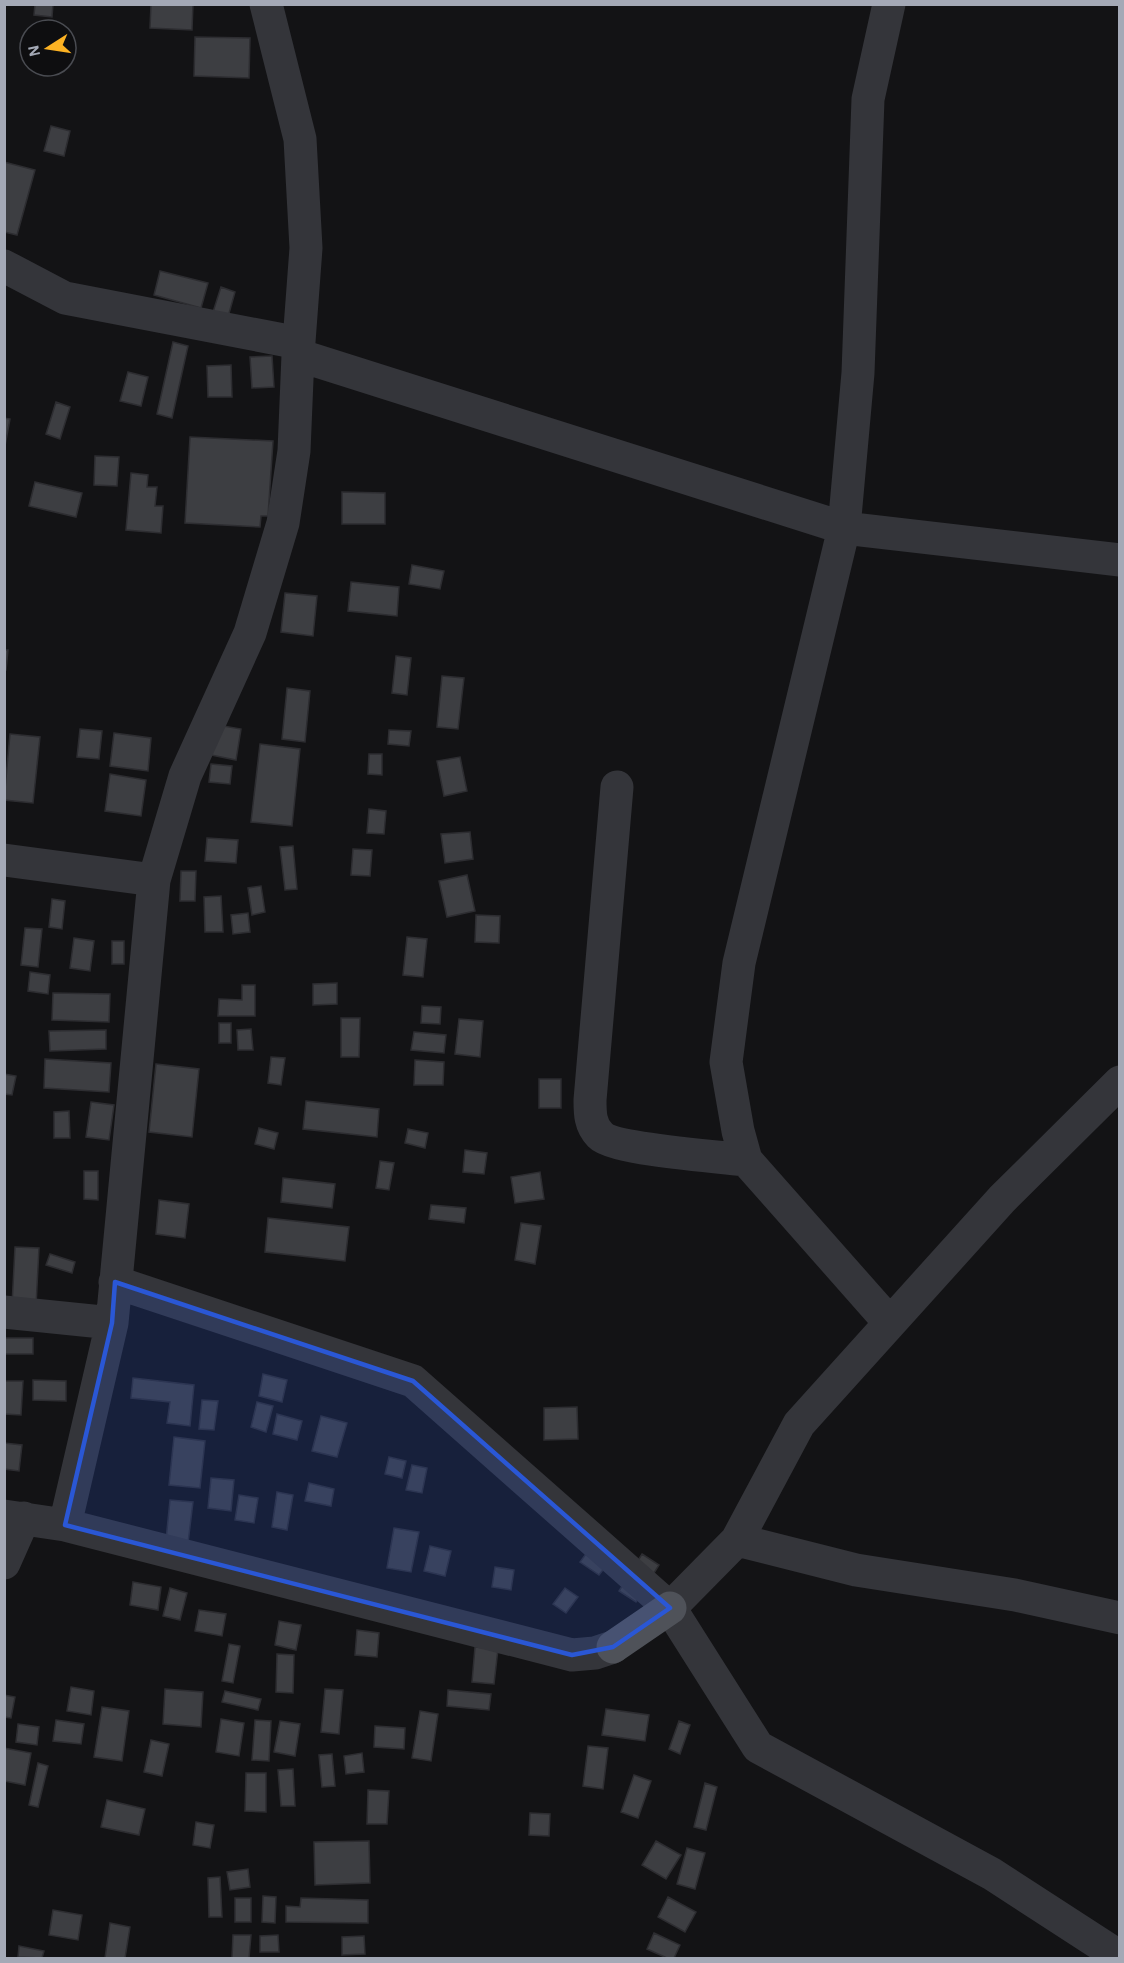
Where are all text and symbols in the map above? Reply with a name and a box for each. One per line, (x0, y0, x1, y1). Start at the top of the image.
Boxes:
north arrow (18, 18, 78, 78)
text: N (25, 44, 43, 58)

